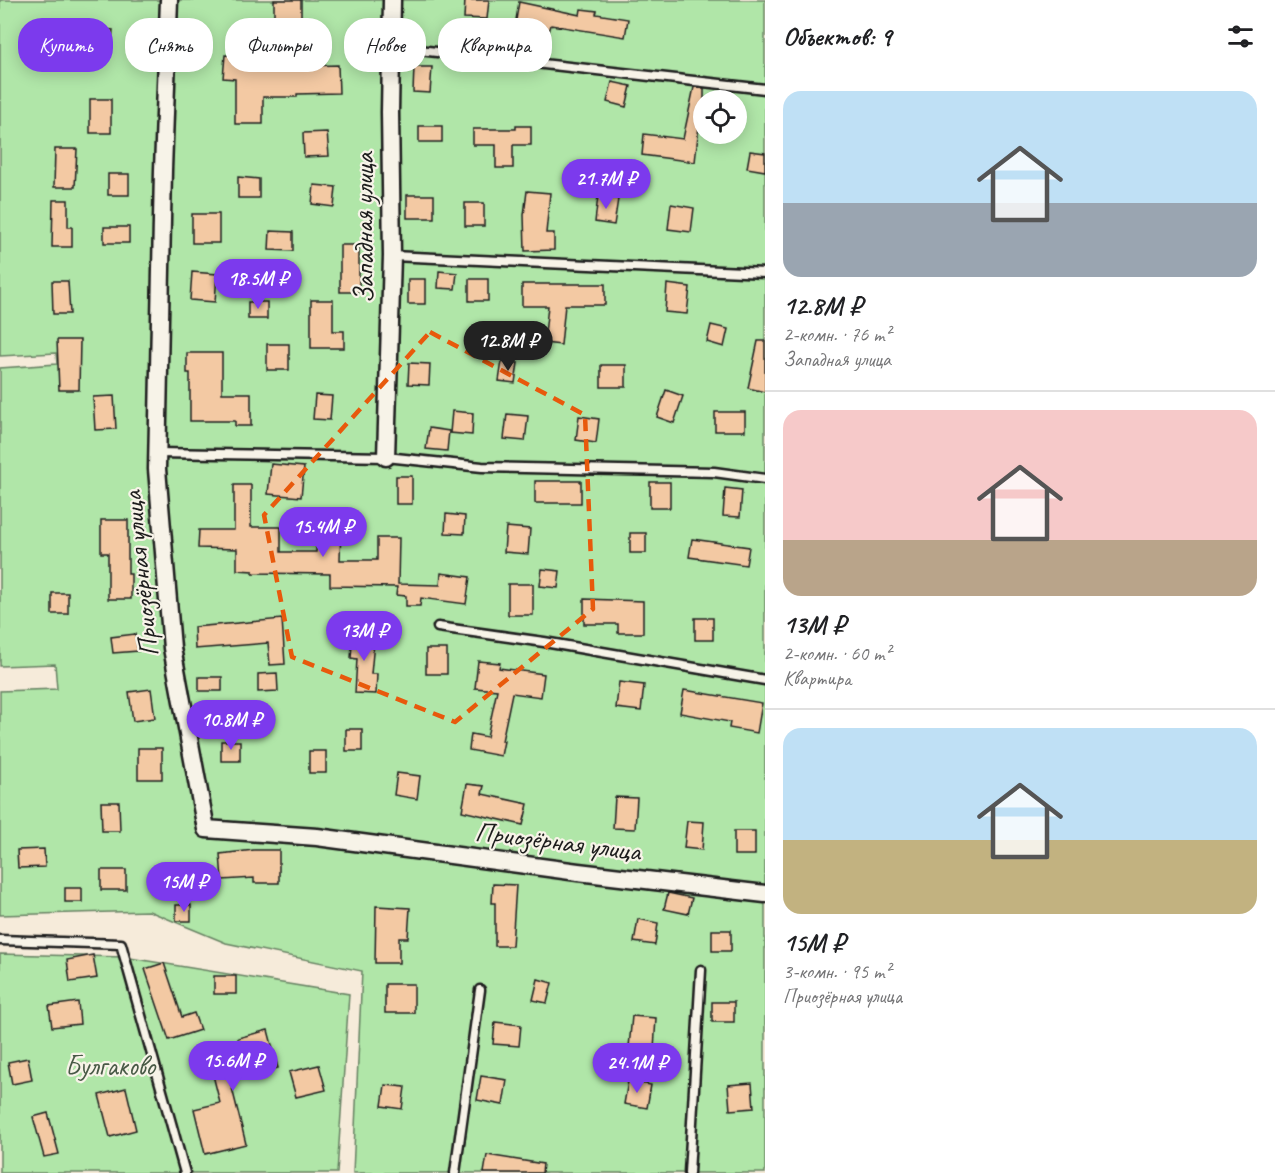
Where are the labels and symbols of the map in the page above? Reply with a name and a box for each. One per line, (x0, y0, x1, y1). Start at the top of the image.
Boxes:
street label: Западная улица (346, 151, 381, 303)
pin: 21.7M ₽ (551, 159, 661, 210)
pin: 18.5M ₽ (203, 259, 313, 310)
pin: 12.8M ₽ (453, 321, 563, 372)
street label: Приозёрная улица (114, 488, 166, 659)
pin: 15.4M ₽ (268, 507, 378, 558)
pin: 13M ₽ (322, 611, 406, 662)
pin: 10.8M ₽ (176, 700, 286, 751)
street label: Приозёрная улица (473, 813, 645, 869)
pin: 15M ₽ (142, 862, 226, 913)
pin: 15.6M ₽ (178, 1041, 288, 1092)
pin: 24.1M ₽ (582, 1043, 692, 1094)
park label: Булгаково (65, 1048, 157, 1083)

